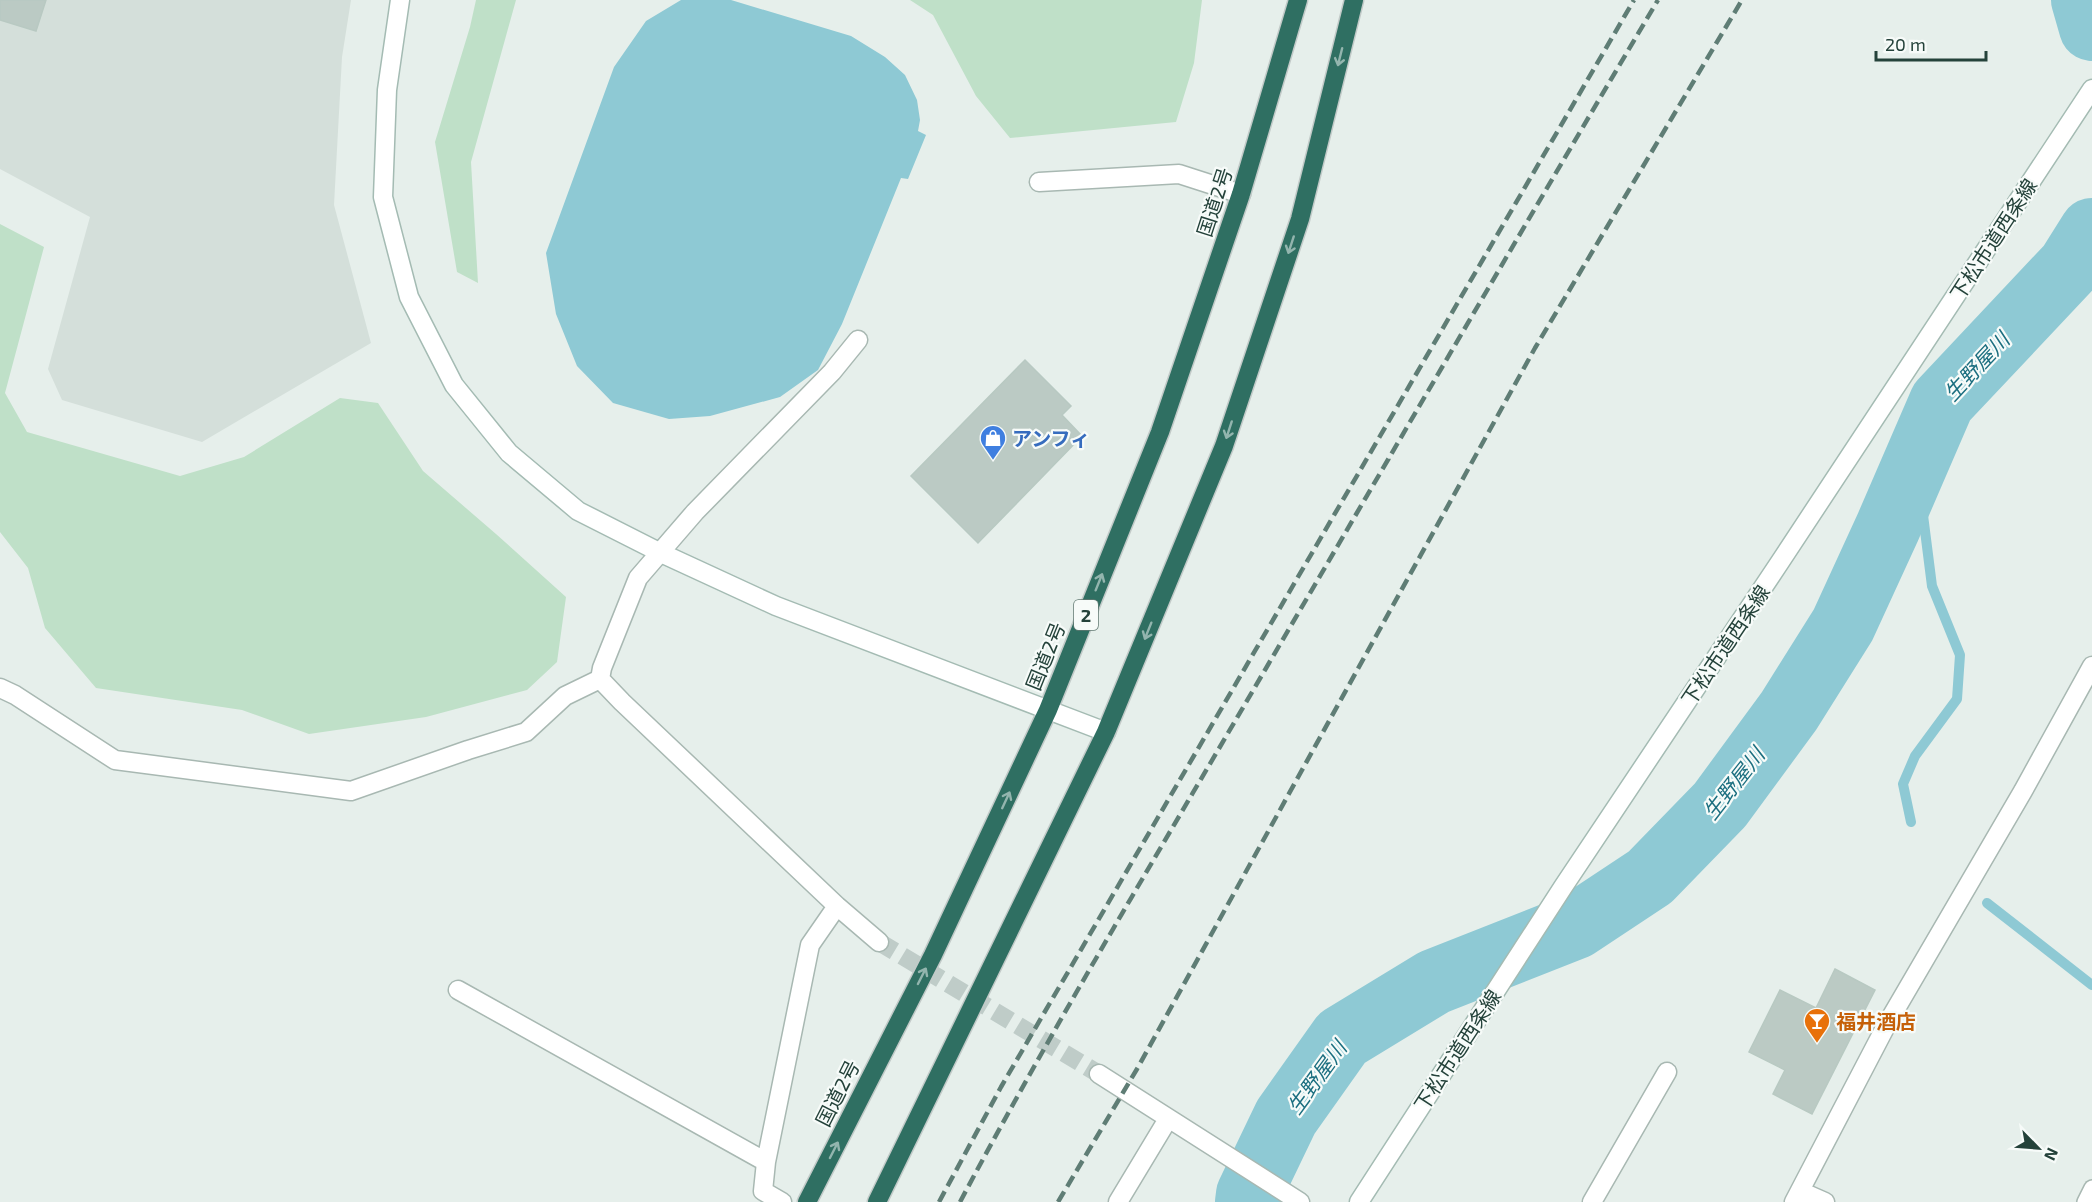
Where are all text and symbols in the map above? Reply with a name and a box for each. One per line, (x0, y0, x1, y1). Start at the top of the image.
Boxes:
scale bar (1876, 24, 1986, 62)
text: 20 m (1885, 33, 1926, 55)
one-way arrow (1334, 47, 1346, 66)
street label: 国道2号 (1192, 164, 1236, 240)
street label: 下松市道西条線 (1945, 174, 2041, 304)
one-way arrow (1285, 236, 1296, 254)
water label: 生野屋川 (1938, 325, 2015, 405)
one-way arrow (1223, 420, 1234, 439)
shop icon: アンフィ (978, 423, 1008, 461)
place label: アンフィ (1012, 426, 1090, 450)
one-way arrow (1094, 573, 1105, 592)
street label: 下松市道西条線 (1676, 580, 1774, 710)
road number: 2 (1074, 600, 1098, 630)
street label: 国道2号 (1021, 618, 1069, 694)
one-way arrow (1142, 621, 1153, 639)
water label: 生野屋川 (1697, 741, 1770, 824)
one-way arrow (1000, 791, 1012, 809)
one-way arrow (916, 968, 928, 985)
street label: 下松市道西条線 (1409, 985, 1505, 1115)
bar icon: 福井酒店 (1802, 1006, 1832, 1044)
place label: 福井酒店 (1836, 1009, 1916, 1033)
water label: 生野屋川 (1281, 1034, 1352, 1118)
street label: 国道2号 (810, 1056, 864, 1130)
north arrow (2008, 1118, 2068, 1178)
one-way arrow (828, 1141, 840, 1159)
text: N (2041, 1145, 2063, 1164)

